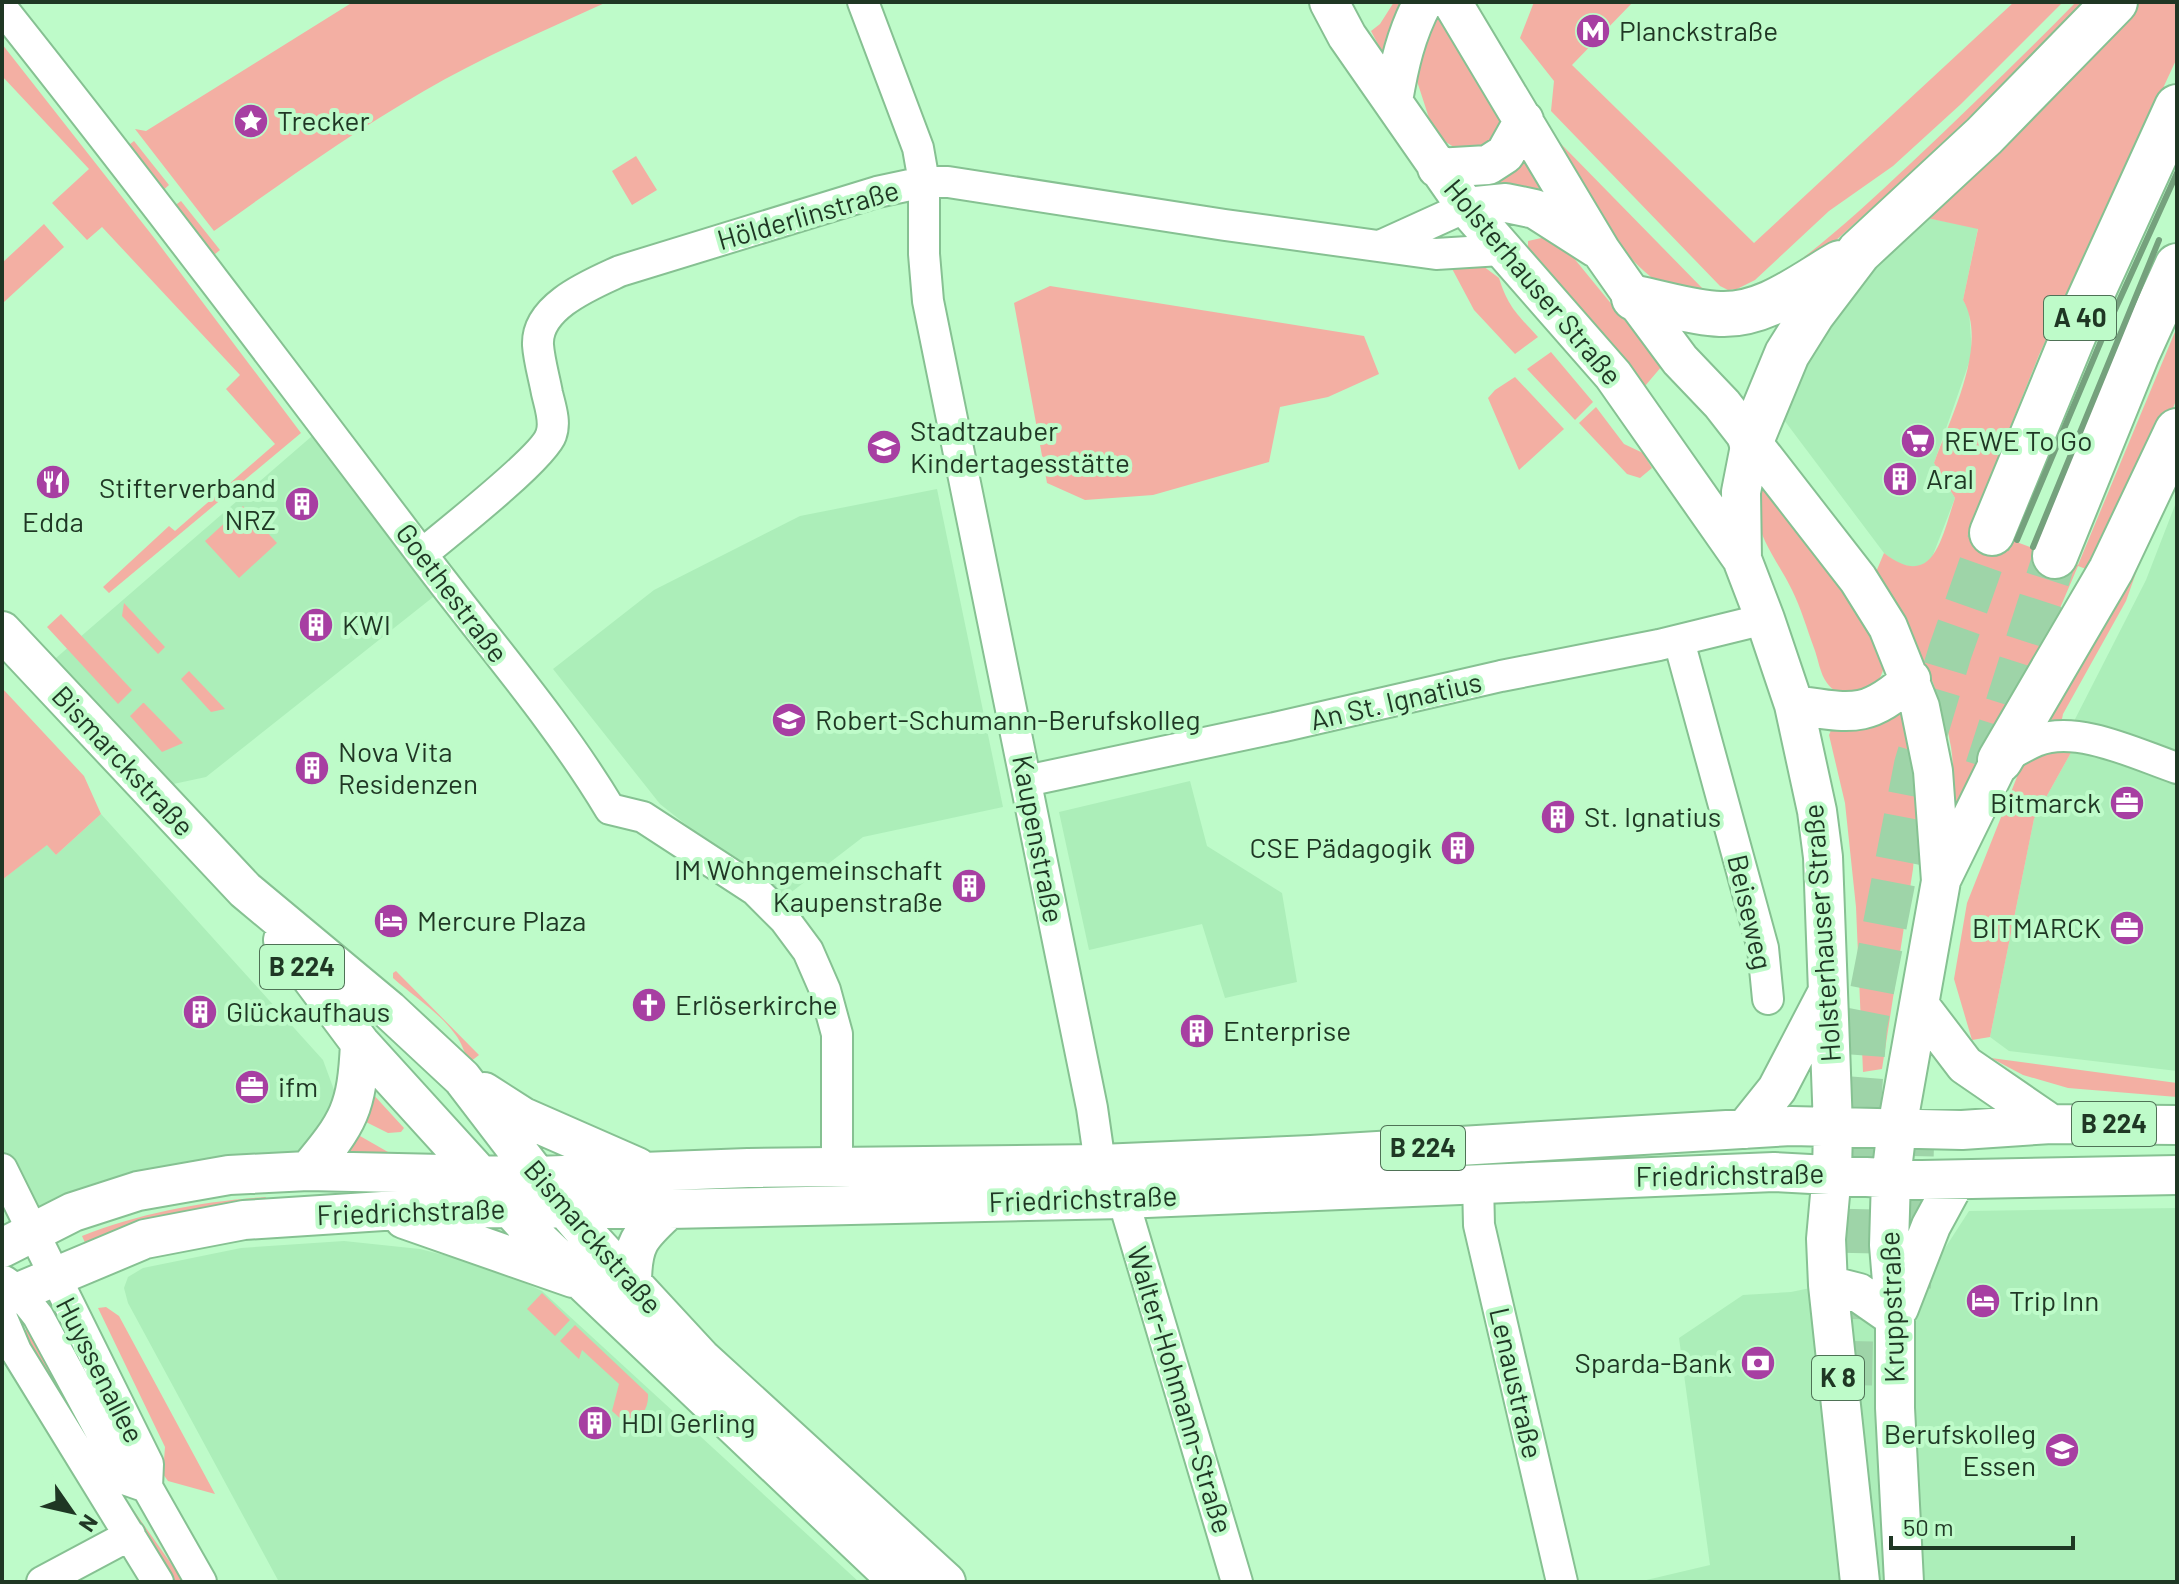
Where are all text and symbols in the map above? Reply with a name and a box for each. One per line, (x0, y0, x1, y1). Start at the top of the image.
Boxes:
metro station icon: Planckstraße (1574, 12, 1612, 50)
place label: Planckstraße (1619, 13, 1778, 47)
place icon: Trecker (232, 102, 270, 140)
place label: Trecker (277, 103, 370, 137)
street label: Holsterhauser Straße (1438, 171, 1630, 391)
street label: Hölderlinstraße (713, 172, 902, 256)
road number: A 40 (2044, 296, 2116, 340)
place label: Stadtzauber Kindertagesstätte (910, 413, 1130, 479)
supermarket icon: REWE To Go (1899, 422, 1937, 460)
place label: REWE To Go (1944, 423, 2092, 457)
school or university icon: Stadtzauber Kindertagesstätte (865, 428, 903, 466)
building icon: Aral (1881, 460, 1919, 498)
place label: Aral (1926, 461, 1974, 495)
restaurant icon: Edda (34, 463, 72, 501)
place label: Stifterverband NRZ (99, 470, 276, 536)
building icon: Stifterverband NRZ (283, 485, 321, 523)
place label: Edda (22, 504, 84, 538)
street label: Goethestraße (389, 516, 516, 669)
building icon: KWI (297, 606, 335, 644)
place label: KWI (342, 607, 391, 641)
street label: An St. Ignatius (1307, 664, 1485, 736)
street label: Bismarckstraße (46, 678, 202, 842)
school or university icon: Robert-Schumann-Berufskolleg (770, 701, 808, 739)
place label: Robert-Schumann-Berufskolleg (815, 702, 1200, 736)
place label: Nova Vita Residenzen (338, 734, 478, 800)
building icon: Nova Vita Residenzen (293, 749, 331, 787)
street label: Kaupenstraße (1006, 752, 1072, 926)
office icon: Bitmarck (2108, 784, 2146, 822)
place label: Bitmarck (1990, 785, 2101, 819)
building icon: St. Ignatius (1539, 798, 1577, 836)
place label: St. Ignatius (1584, 799, 1721, 833)
street label: Holsterhauser Straße (1795, 803, 1847, 1063)
building icon: CSE Pädagogik (1439, 829, 1477, 867)
place label: CSE Pädagogik (1250, 830, 1432, 864)
street label: Beiseweg (1721, 851, 1781, 973)
place label: IM Wohngemeinschaft Kaupenstraße (674, 852, 943, 918)
building icon: IM Wohngemeinschaft Kaupenstraße (950, 867, 988, 905)
hotel icon: Mercure Plaza (372, 902, 410, 940)
place label: Mercure Plaza (417, 903, 586, 937)
office icon: BITMARCK (2108, 909, 2146, 947)
place label: BITMARCK (1972, 910, 2101, 944)
road number: B 224 (260, 945, 344, 989)
church icon: Erlöserkirche (630, 986, 668, 1024)
place label: Erlöserkirche (675, 987, 838, 1021)
building icon: Glückaufhaus (181, 993, 219, 1031)
place label: Glückaufhaus (226, 994, 390, 1028)
building icon: Enterprise (1178, 1012, 1216, 1050)
place label: Enterprise (1223, 1013, 1351, 1047)
office icon: ifm (233, 1068, 271, 1106)
place label: ifm (278, 1069, 318, 1103)
road number: B 224 (2072, 1102, 2156, 1146)
road number: B 224 (1381, 1126, 1465, 1170)
street label: Bismarckstraße (518, 1152, 670, 1320)
street label: Friedrichstraße (1635, 1155, 1825, 1193)
street label: Friedrichstraße (988, 1178, 1178, 1218)
street label: Friedrichstraße (316, 1191, 506, 1231)
street label: Kruppstraße (1871, 1231, 1911, 1383)
street label: Walter-Hohmann-Straße (1121, 1242, 1241, 1537)
hotel icon: Trip Inn (1964, 1282, 2002, 1320)
place label: Trip Inn (2009, 1283, 2099, 1317)
street label: Huyssenallee (50, 1291, 152, 1448)
street label: Lenaustraße (1483, 1304, 1551, 1462)
bank icon: Sparda-Bank (1739, 1344, 1777, 1382)
place label: Sparda-Bank (1574, 1345, 1732, 1379)
road number: K 8 (1812, 1356, 1864, 1400)
building icon: HDI Gerling (576, 1404, 614, 1442)
place label: HDI Gerling (621, 1405, 755, 1439)
place label: Berufskolleg Essen (1884, 1416, 2036, 1482)
school or university icon: Berufskolleg Essen (2043, 1431, 2081, 1469)
north arrow (32, 1472, 112, 1552)
scale bar (1891, 1500, 2073, 1550)
text: N (75, 1510, 104, 1537)
text: 50 m (1903, 1512, 1954, 1541)

